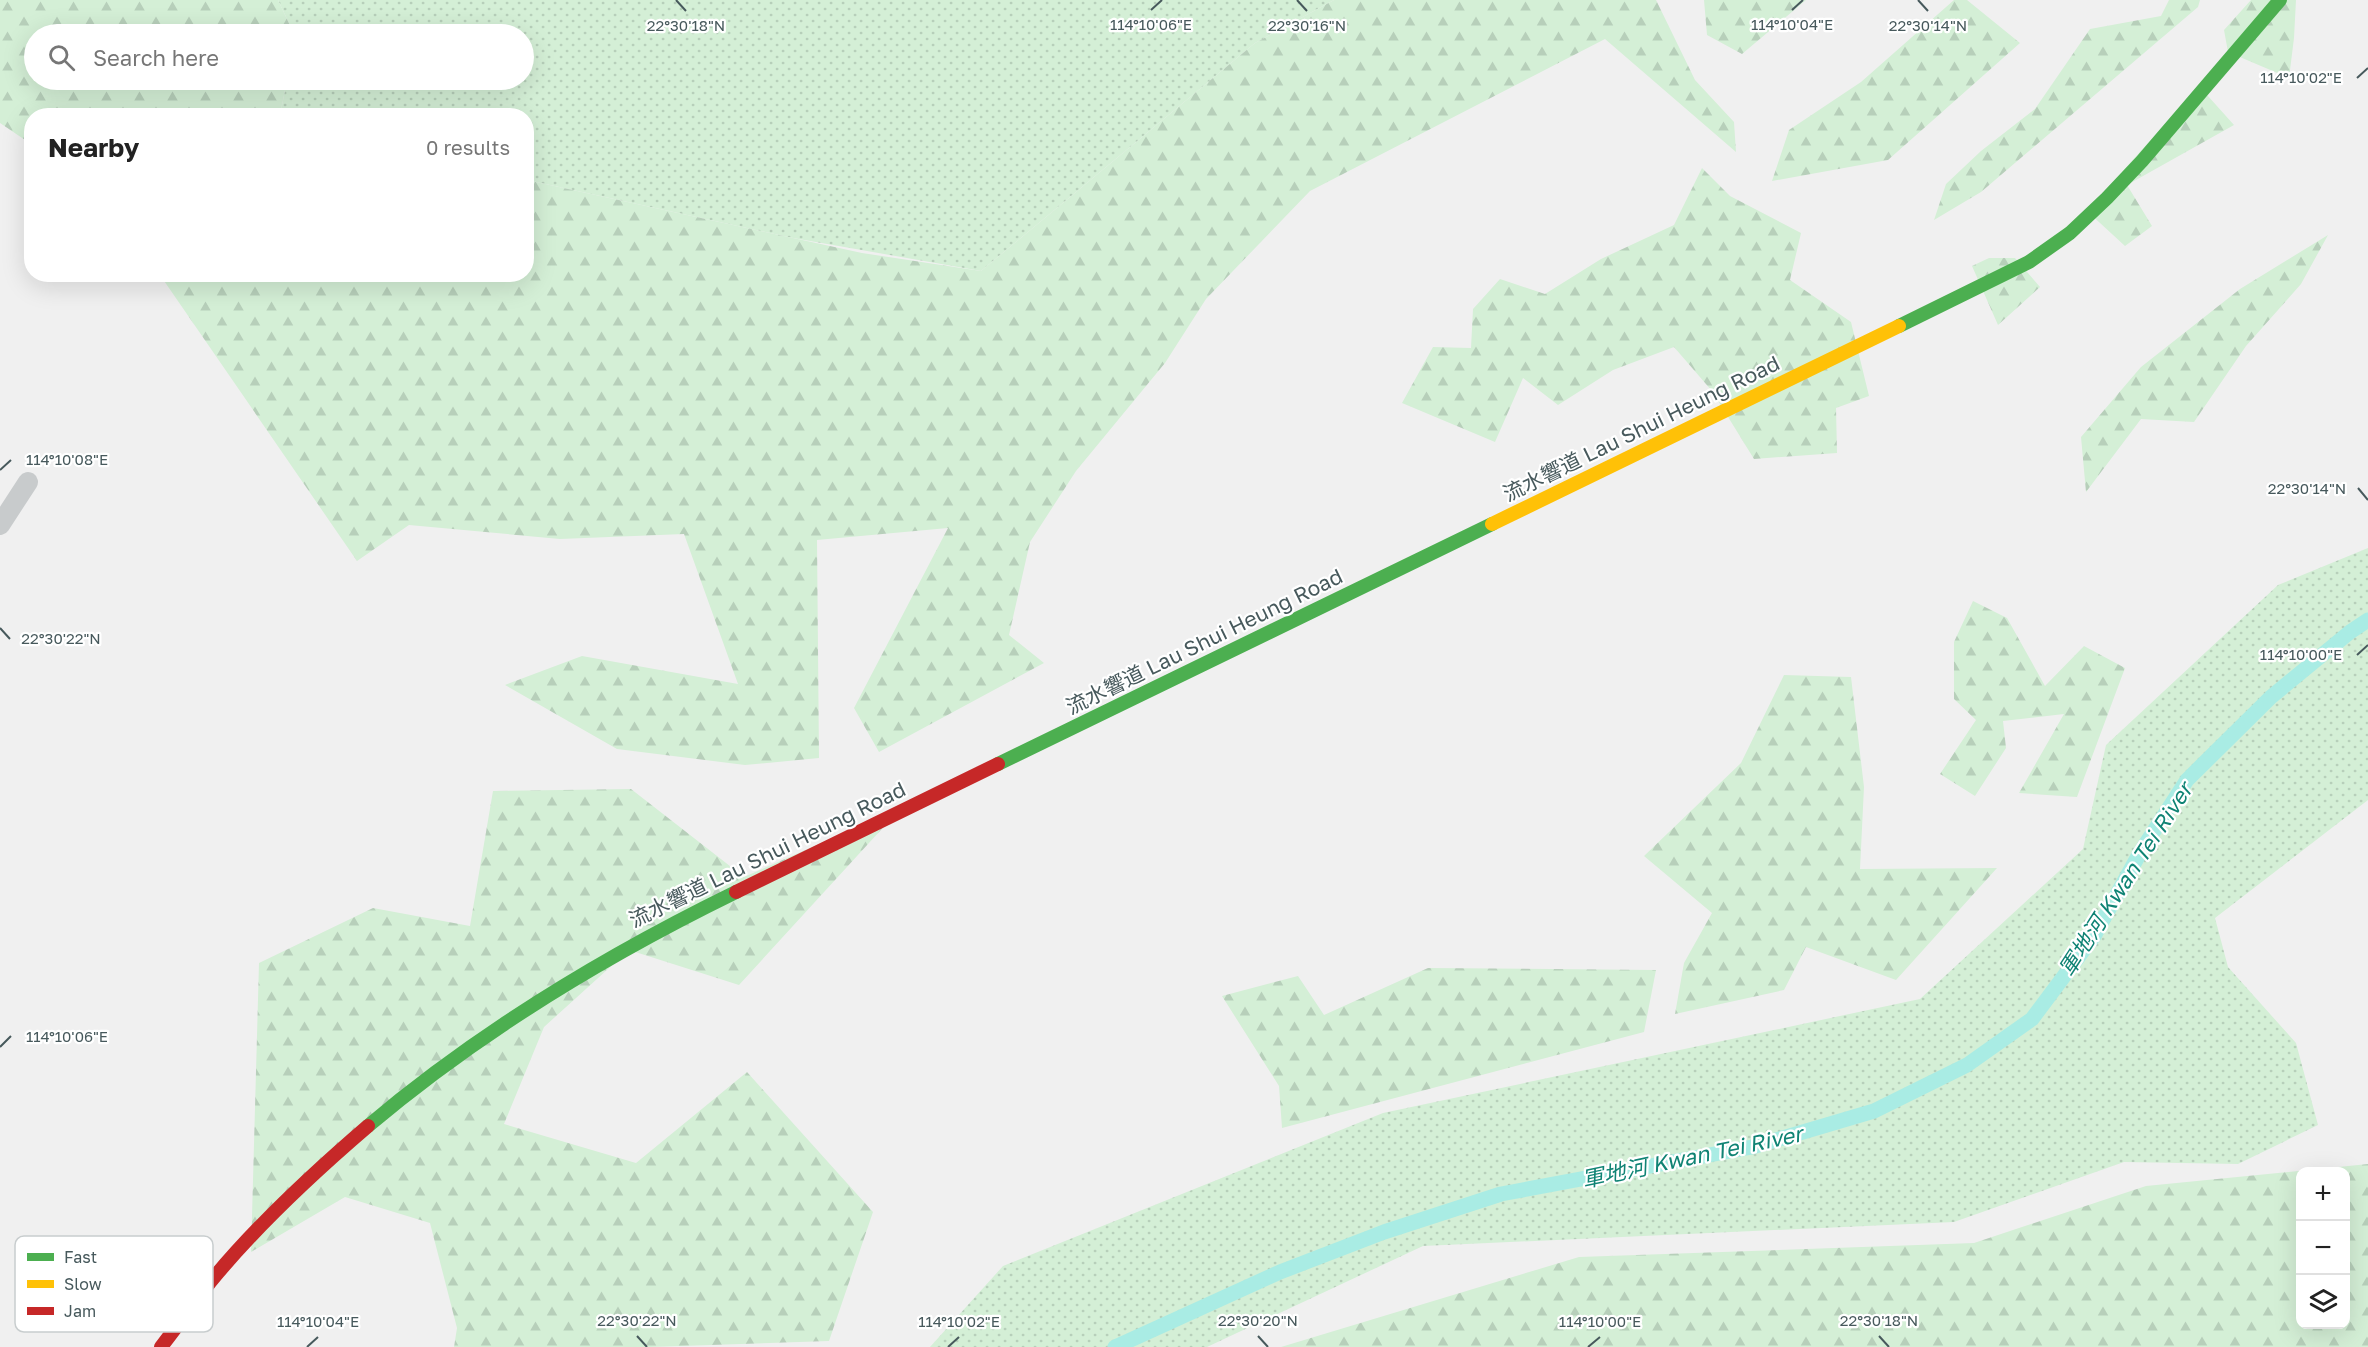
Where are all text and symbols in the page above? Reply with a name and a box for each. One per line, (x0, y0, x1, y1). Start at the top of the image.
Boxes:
text: 114°10'06"E (1110, 15, 1192, 33)
text: 114°10'04"E (1751, 15, 1833, 33)
text: 22°30'18"N (647, 16, 725, 34)
text: 22°30'16"N (1268, 16, 1346, 34)
text: 22°30'14"N (1889, 16, 1967, 34)
search box (24, 24, 534, 90)
icon: search (45, 41, 78, 74)
text: Search here (93, 44, 219, 71)
text: 114°10'02"E (2260, 68, 2342, 86)
text: Nearby (48, 132, 139, 163)
text: 0 results (426, 135, 510, 159)
street label: 流水響道 Lau Shui Heung Road (1498, 350, 1784, 506)
text: 114°10'08"E (26, 450, 108, 468)
text: 22°30'14"N (2268, 479, 2346, 497)
street label: 流水響道 Lau Shui Heung Road (1061, 563, 1347, 719)
text: 22°30'22"N (21, 629, 101, 647)
text: 114°10'00"E (2260, 645, 2342, 663)
water label: 軍地河 Kwan Tei River (2052, 775, 2199, 981)
street label: 流水響道 Lau Shui Heung Road (624, 776, 910, 932)
text: 114°10'06"E (26, 1027, 108, 1045)
water label: 軍地河 Kwan Tei River (1579, 1119, 1808, 1193)
map controls (2296, 1167, 2350, 1329)
button: + (2296, 1167, 2350, 1221)
button: − (2296, 1221, 2350, 1275)
legend (15, 1236, 213, 1332)
text: Fast (64, 1247, 97, 1267)
text: Slow (64, 1274, 102, 1294)
button: layers (2296, 1275, 2350, 1329)
text: Jam (64, 1301, 96, 1321)
text: 22°30'22"N (597, 1311, 677, 1329)
text: 22°30'20"N (1218, 1311, 1298, 1329)
text: 22°30'18"N (1840, 1311, 1918, 1329)
text: 114°10'04"E (277, 1312, 359, 1330)
text: 114°10'02"E (918, 1312, 1000, 1330)
text: 114°10'00"E (1559, 1312, 1641, 1330)

